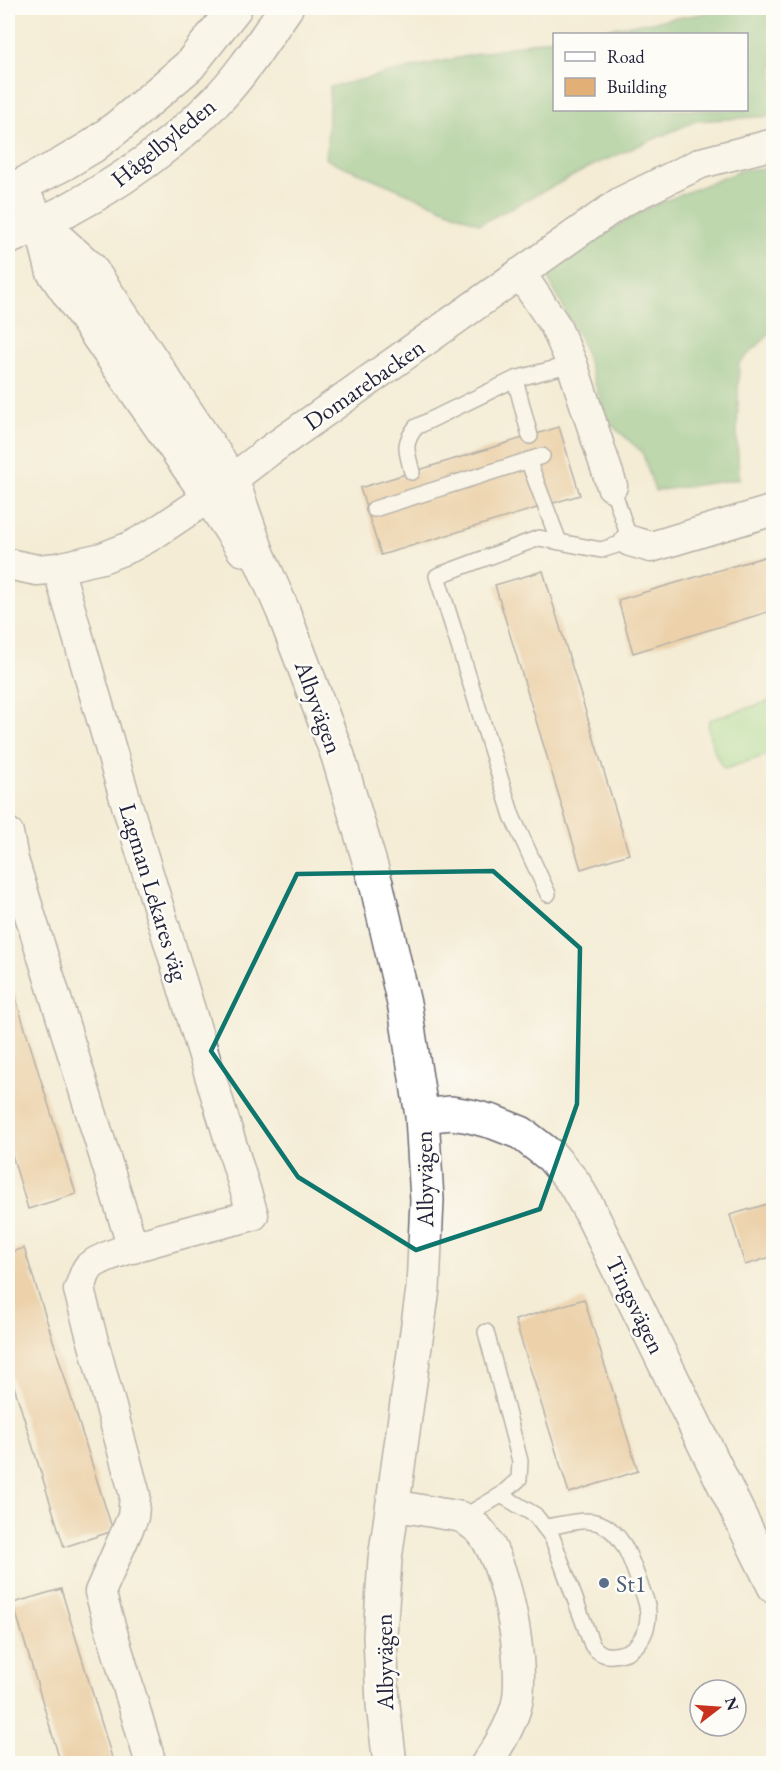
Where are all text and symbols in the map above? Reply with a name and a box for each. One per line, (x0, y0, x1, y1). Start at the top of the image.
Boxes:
legend (553, 33, 748, 111)
text: Road (607, 45, 646, 68)
text: Building (607, 75, 667, 98)
street label: Hågelbyleden (104, 90, 222, 194)
street label: Domarebacken (298, 331, 431, 437)
street label: Albyvägen (288, 655, 350, 758)
street label: Lagman Lekares väg (112, 799, 196, 985)
street label: Albyvägen (408, 1130, 440, 1229)
street label: Tingsvägen (599, 1251, 673, 1359)
place label: St1 (616, 1568, 646, 1599)
marker: St1 (597, 1576, 611, 1590)
street label: Albyvägen (368, 1613, 400, 1712)
north arrow (688, 1678, 748, 1738)
text: N (720, 1694, 744, 1713)

